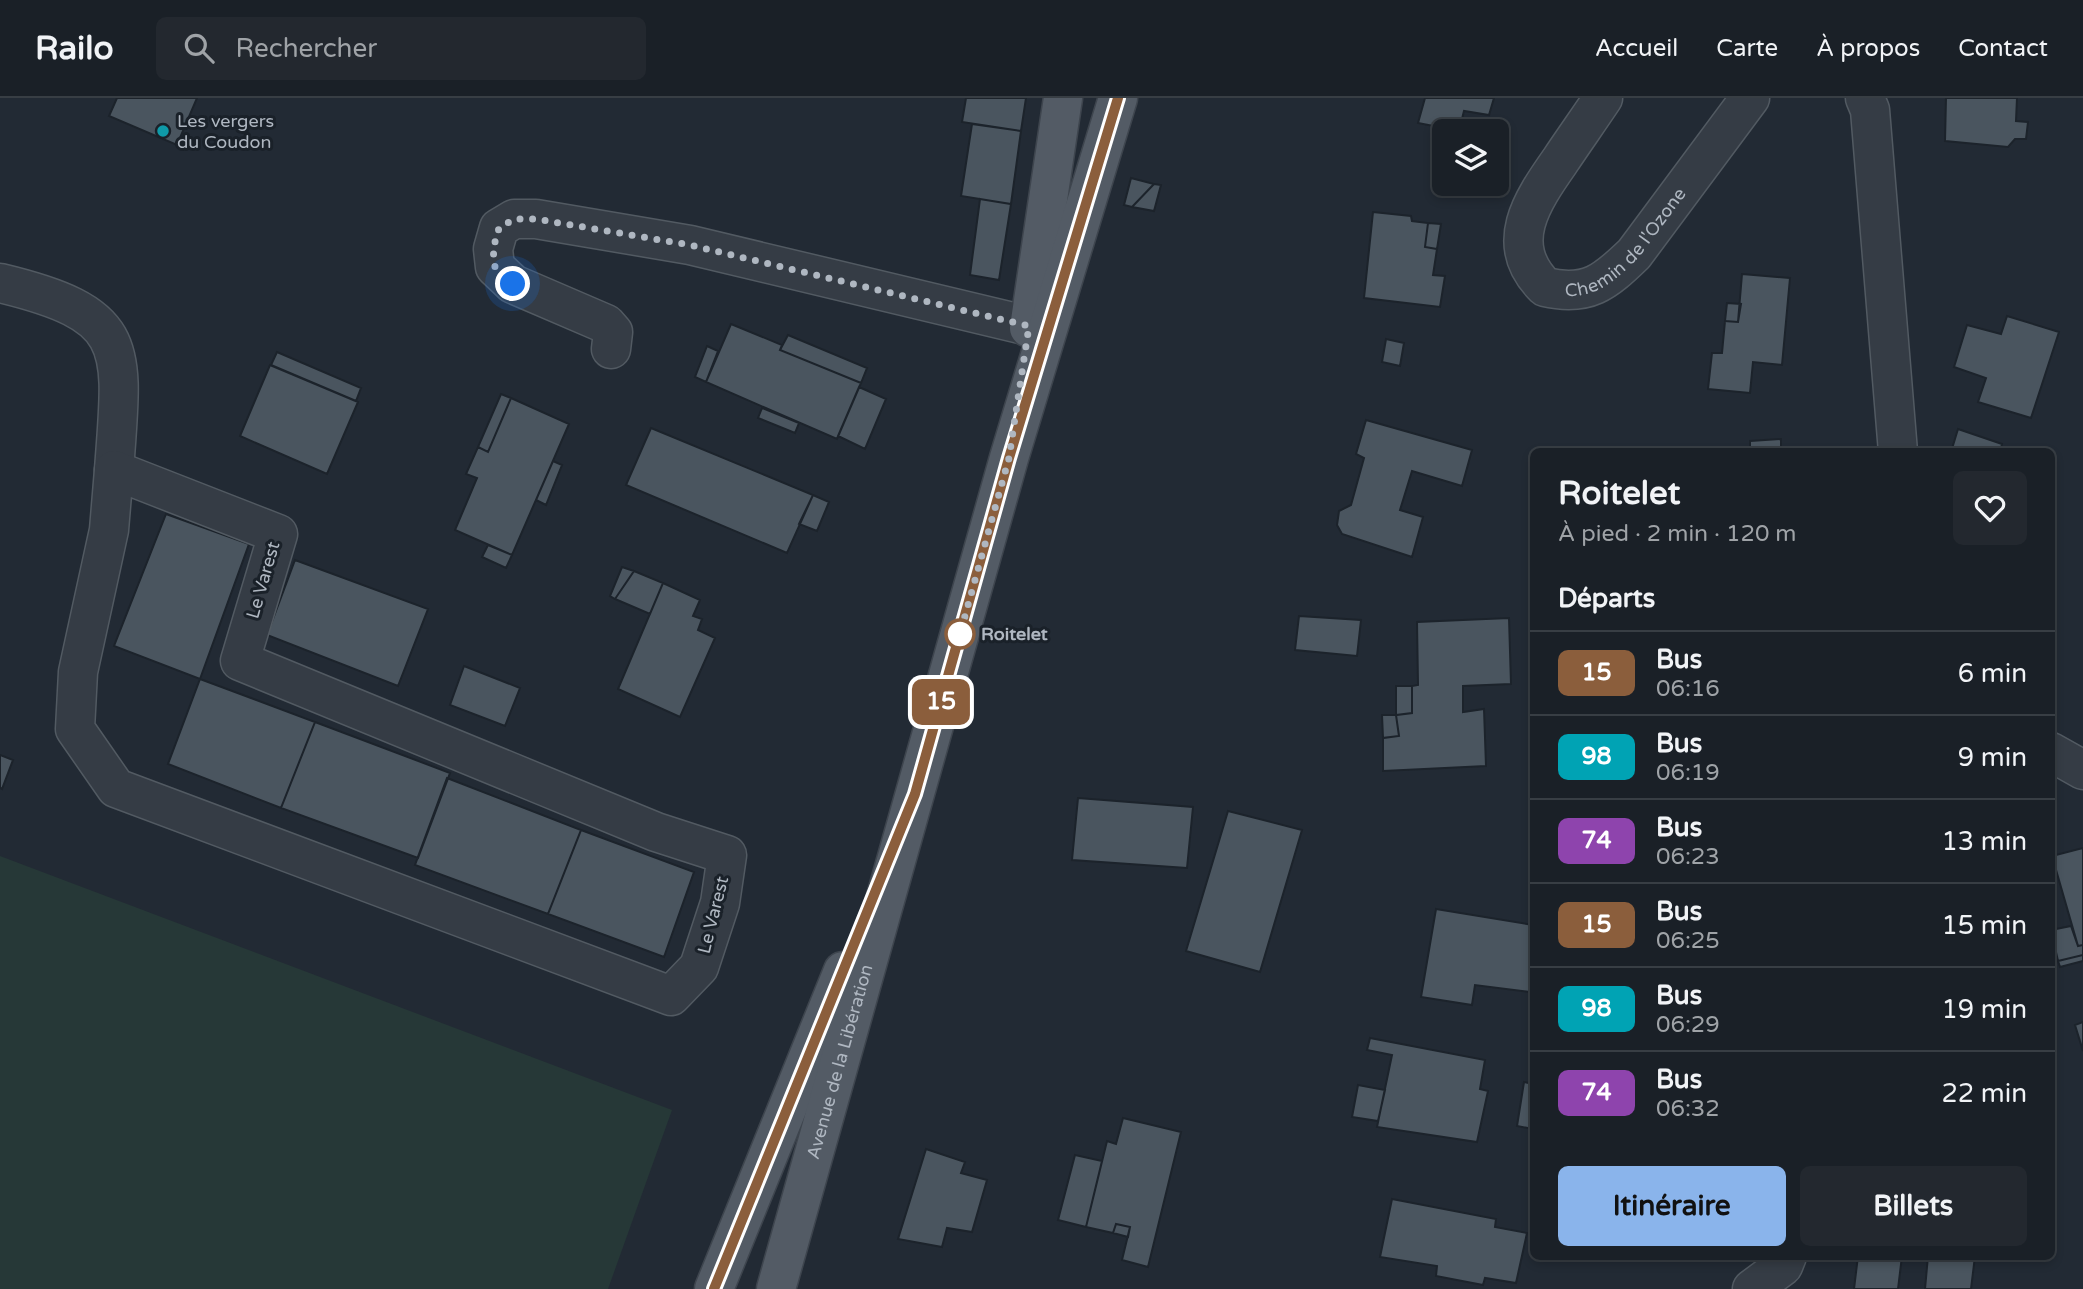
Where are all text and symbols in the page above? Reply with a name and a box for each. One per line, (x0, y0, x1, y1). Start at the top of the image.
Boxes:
search box (156, 17, 646, 80)
text: Railo (35, 29, 114, 68)
icon: search (180, 29, 218, 67)
text: Rechercher (236, 33, 377, 64)
text: Accueil (1595, 34, 1678, 63)
text: Carte (1716, 34, 1778, 63)
text: À propos (1816, 34, 1920, 63)
text: Contact (1958, 34, 2048, 63)
place label: Les vergers du Coudon (177, 110, 274, 153)
map controls (1432, 119, 1509, 196)
button: layers (1432, 119, 1509, 196)
marker: Les vergers du Coudon (155, 123, 171, 139)
street label: Chemin de l'Ozone (1564, 183, 1690, 301)
your location (495, 266, 530, 301)
button: heart (1953, 471, 2027, 545)
text: Roitelet (1558, 474, 1680, 513)
text: À pied · 2 min · 120 m (1558, 520, 1797, 548)
street label: Le Varest (242, 539, 285, 621)
text: Départs (1558, 583, 1655, 614)
marker: Roitelet (945, 619, 975, 649)
place label: Roitelet (981, 623, 1048, 645)
text: Bus (1656, 644, 1702, 675)
text: 15 (1581, 658, 1612, 687)
text: 6 min (1958, 658, 2027, 689)
text: 06:16 (1656, 675, 1720, 703)
line badge: 15 (909, 679, 972, 725)
text: 15 (926, 687, 956, 716)
text: Bus (1656, 728, 1702, 759)
text: 98 (1581, 742, 1612, 771)
text: 9 min (1958, 742, 2027, 773)
text: 06:19 (1656, 759, 1720, 787)
text: Bus (1656, 812, 1702, 843)
text: 74 (1581, 826, 1612, 855)
text: 13 min (1941, 826, 2027, 857)
text: 06:23 (1656, 843, 1720, 871)
street label: Le Varest (693, 874, 733, 956)
text: Bus (1656, 896, 1702, 927)
text: 15 (1581, 910, 1612, 939)
text: 15 min (1941, 910, 2027, 941)
text: 06:25 (1656, 927, 1720, 955)
street label: Avenue de la Libération (802, 962, 877, 1162)
text: Bus (1656, 980, 1702, 1011)
text: 98 (1581, 994, 1612, 1023)
text: 19 min (1941, 994, 2027, 1025)
text: 06:29 (1656, 1011, 1720, 1039)
text: Bus (1656, 1064, 1702, 1095)
text: 74 (1581, 1078, 1612, 1107)
text: 22 min (1941, 1078, 2027, 1109)
text: 06:32 (1656, 1095, 1720, 1123)
button: Itinéraire (1558, 1166, 1786, 1246)
button: Billets (1800, 1166, 2027, 1246)

